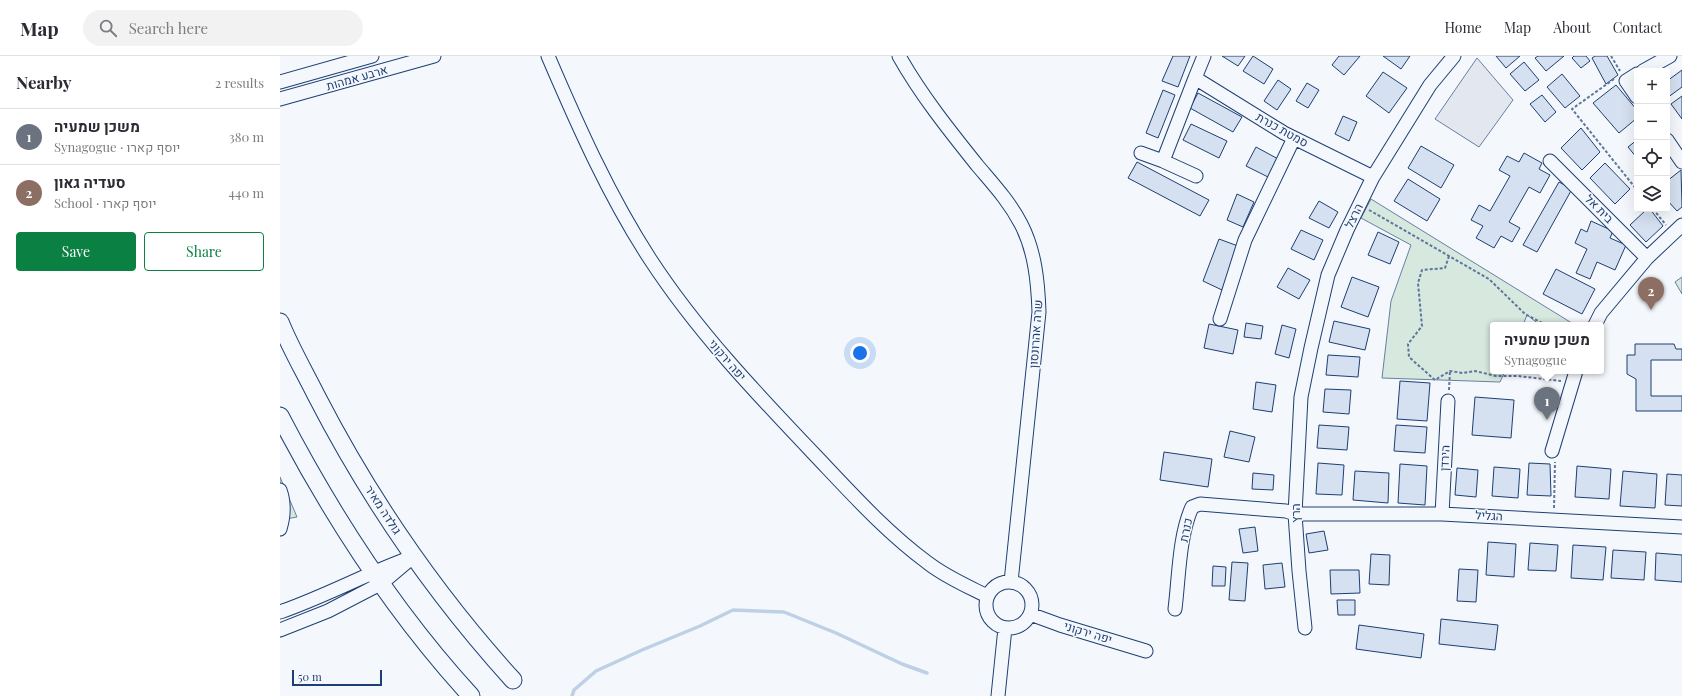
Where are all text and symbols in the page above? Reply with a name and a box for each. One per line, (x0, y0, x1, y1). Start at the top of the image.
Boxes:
search box (83, 10, 363, 46)
text: Map (20, 15, 59, 41)
icon: search (97, 17, 119, 39)
text: Search here (129, 18, 208, 38)
text: Home (1444, 18, 1482, 37)
text: Map (1504, 18, 1531, 37)
text: About (1553, 18, 1591, 37)
text: Contact (1613, 18, 1662, 37)
street label: ארבע אמהות (324, 61, 390, 93)
map controls (1634, 68, 1670, 212)
button: + (1634, 68, 1670, 104)
text: Nearby (16, 71, 71, 93)
text: 2 results (215, 74, 264, 91)
button: − (1634, 104, 1670, 140)
street label: סמטת כנרת (1254, 108, 1311, 150)
text: משכן שמעיה (54, 116, 140, 136)
text: 1 (27, 128, 31, 145)
text: 380 m (229, 128, 264, 145)
text: Synagogue · יוסף קארו (54, 138, 180, 155)
button: locate (1634, 140, 1670, 176)
text: סעדיה גאון (54, 172, 125, 192)
button: layers (1634, 176, 1670, 212)
text: 2 (26, 184, 32, 201)
text: 440 m (229, 184, 264, 201)
street label: בית אל (1582, 191, 1618, 227)
text: School · יוסף קארו (54, 194, 156, 211)
street label: הרצל (1340, 201, 1366, 231)
button: Save (16, 232, 136, 271)
button: Share (144, 232, 264, 271)
pin: 2 (1638, 277, 1664, 310)
street label: שרה אהרונסון (1025, 299, 1045, 369)
popup (1490, 322, 1604, 374)
text: משכן שמעיה (1504, 329, 1590, 349)
street label: יפה ירקוני (705, 335, 750, 383)
your location (850, 343, 870, 363)
text: Synagogue (1504, 351, 1567, 368)
pin: 1 (1534, 387, 1560, 420)
street label: הירדן (1435, 444, 1453, 471)
street label: גולדה מאיר (362, 482, 406, 537)
street label: הרץ (1287, 503, 1303, 523)
street label: הגליל (1475, 506, 1503, 524)
street label: כנרת (1175, 516, 1195, 543)
street label: יפה ירקוני (1062, 617, 1114, 647)
scale bar (292, 668, 382, 687)
text: 50 m (298, 669, 322, 684)

